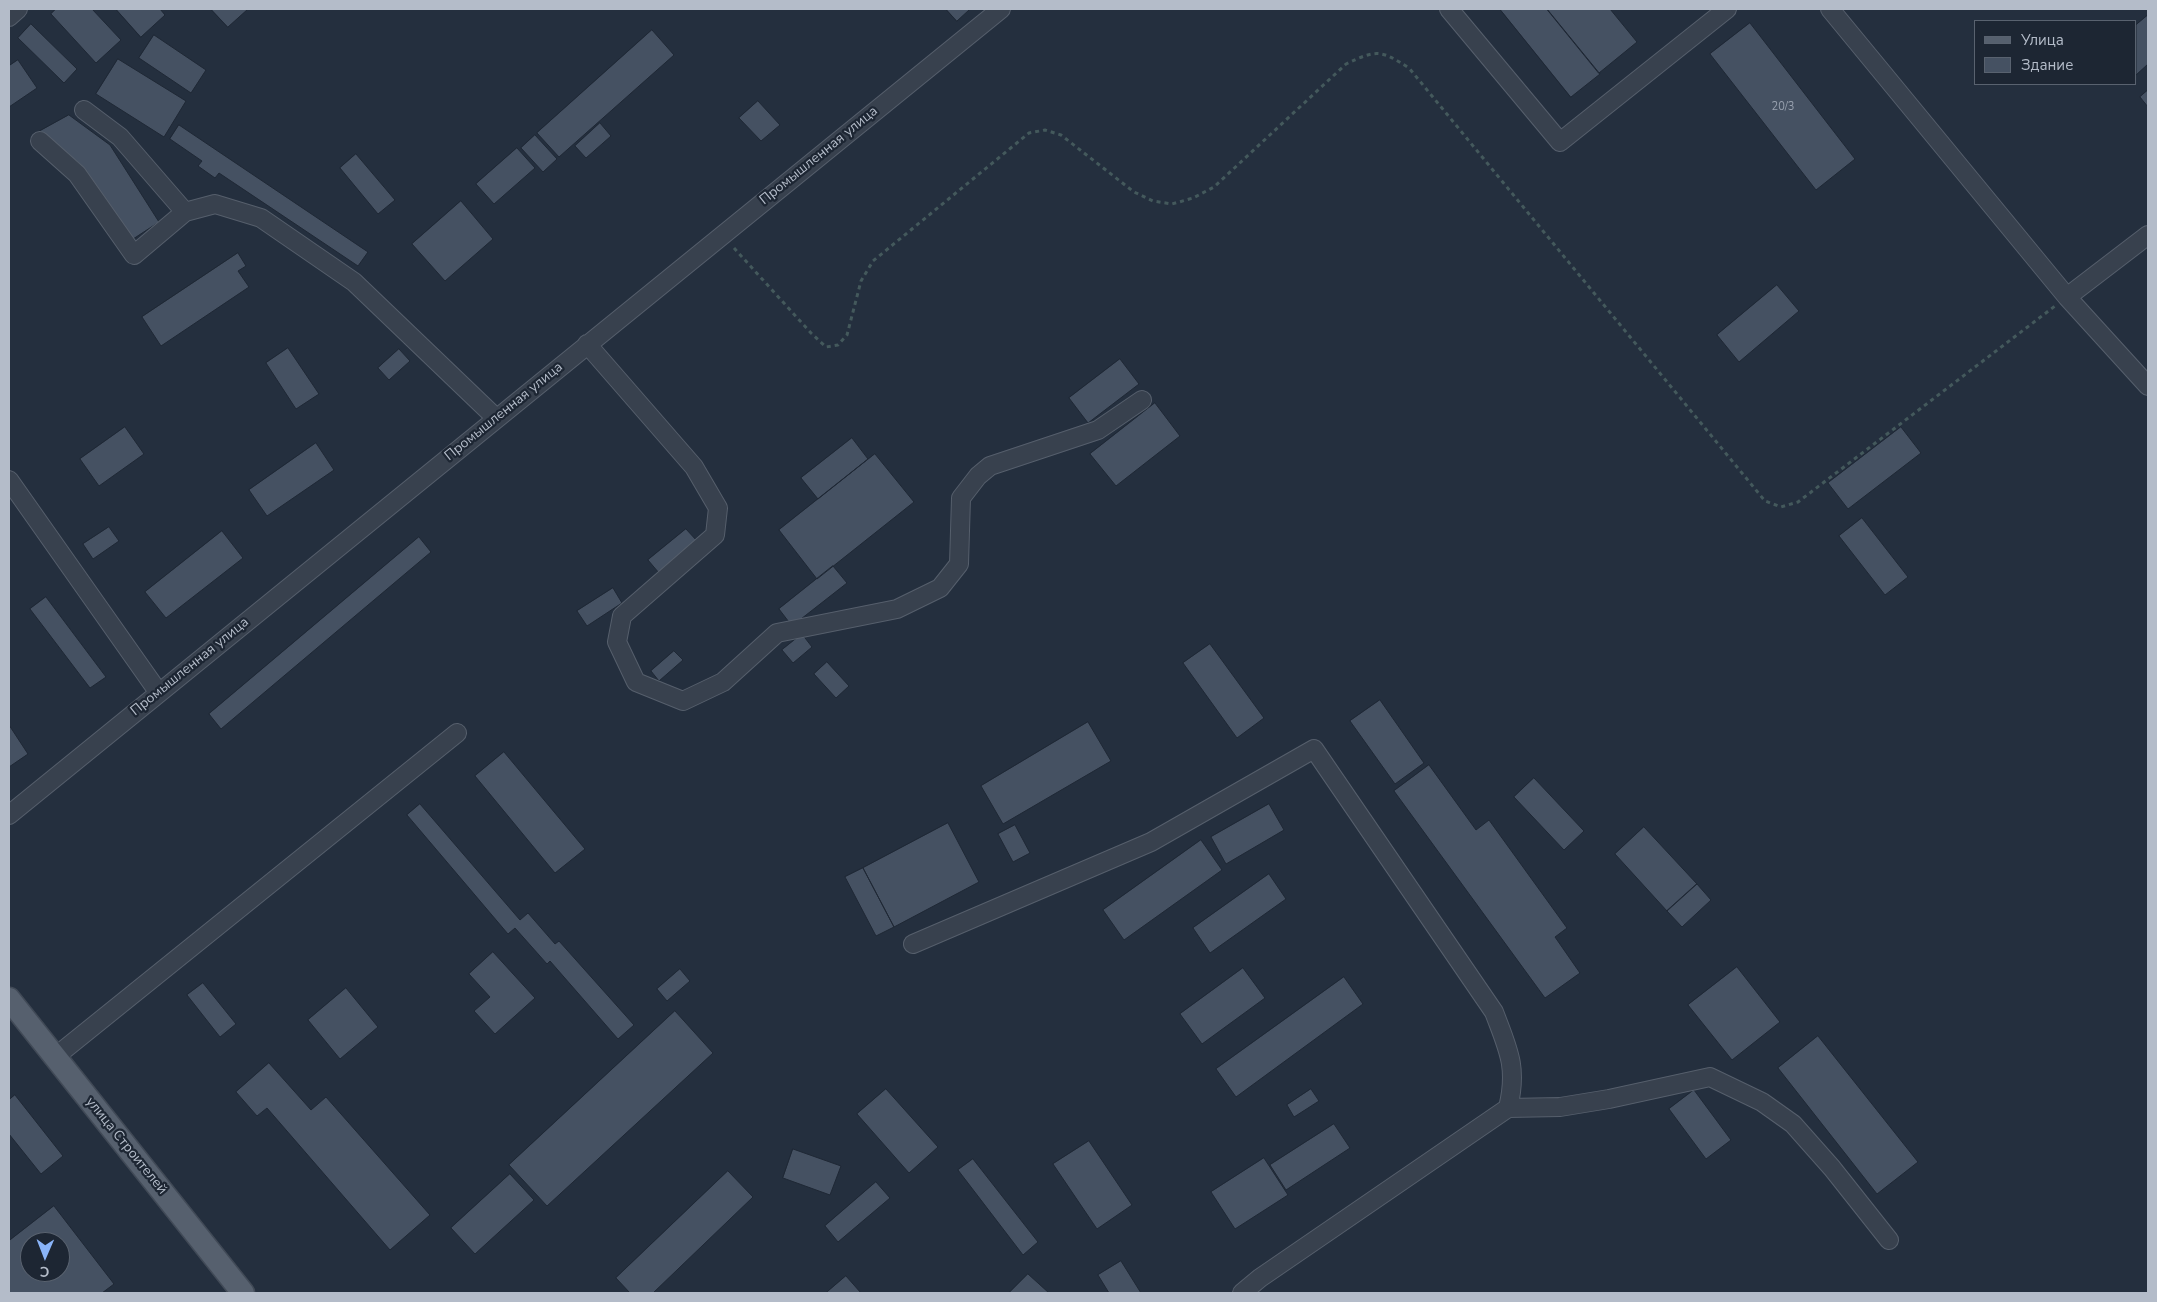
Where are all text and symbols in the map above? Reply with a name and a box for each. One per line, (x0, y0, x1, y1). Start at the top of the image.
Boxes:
legend (1974, 20, 2137, 85)
text: Улица (2021, 30, 2064, 50)
text: Здание (2021, 55, 2073, 75)
house number: 20/3 (1772, 100, 1794, 114)
street label: Промышленная улица (757, 103, 881, 209)
street label: Промышленная улица (442, 359, 566, 465)
street label: Промышленная улица (128, 614, 252, 720)
street label: улица Строителей (82, 1094, 170, 1198)
north arrow (20, 1232, 70, 1282)
text: С (40, 1262, 50, 1281)

